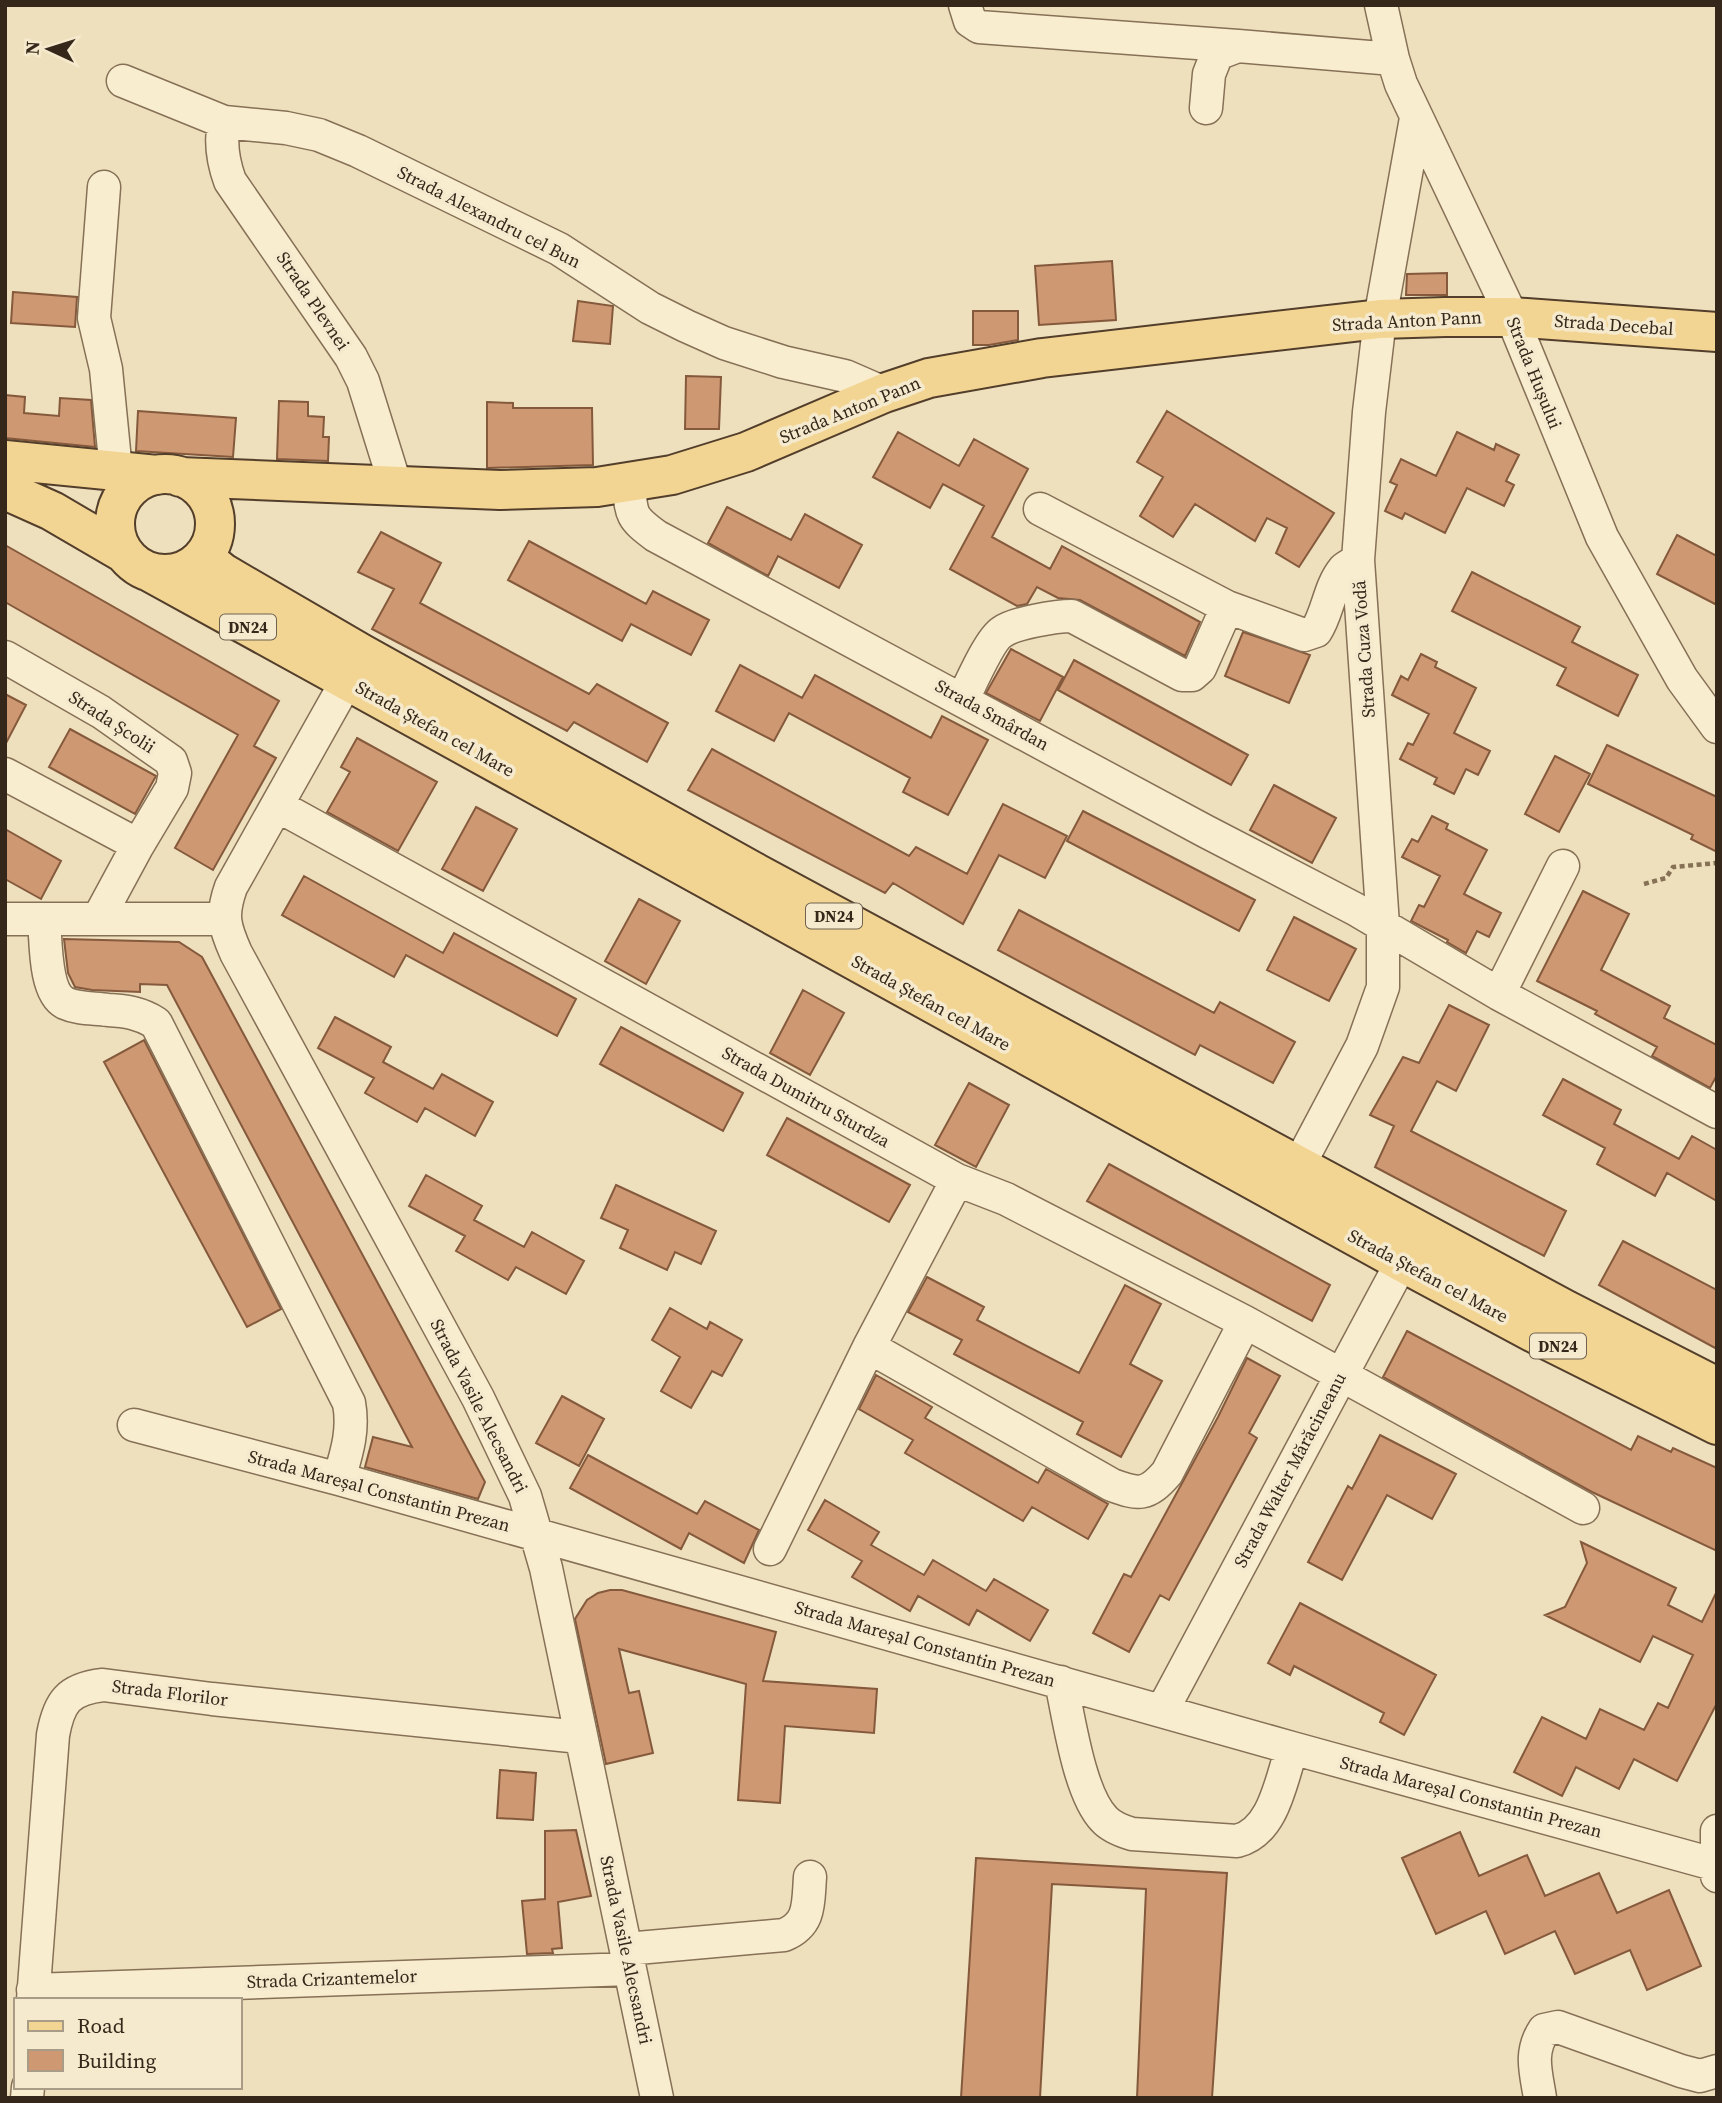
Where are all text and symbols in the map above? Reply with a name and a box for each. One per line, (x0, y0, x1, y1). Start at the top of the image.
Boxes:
north arrow (14, 14, 84, 84)
text: N (19, 40, 46, 56)
street label: Strada Alexandru cel Bun (393, 159, 585, 274)
street label: Strada Plevnei (271, 246, 356, 355)
street label: Strada Anton Pann (1331, 304, 1483, 337)
street label: Strada Decebal (1554, 308, 1675, 341)
street label: Strada Hușului (1501, 313, 1568, 432)
street label: Strada Anton Pann (776, 370, 924, 449)
street label: Strada Cuza Vodă (1346, 579, 1381, 718)
road number: DN24 (220, 614, 276, 640)
street label: Strada Smârdan (931, 673, 1054, 756)
street label: Strada Ștefan cel Mare (351, 674, 519, 783)
street label: Strada Școlii (64, 684, 160, 759)
road number: DN24 (806, 904, 862, 928)
street label: Strada Ștefan cel Mare (847, 948, 1015, 1057)
street label: Strada Dumitru Sturdza (718, 1040, 895, 1154)
street label: Strada Ștefan cel Mare (1344, 1223, 1513, 1328)
street label: Strada Vasile Alecsandri (425, 1314, 534, 1497)
road number: DN24 (1530, 1334, 1586, 1358)
street label: Strada Walter Mărăcineanu (1227, 1368, 1352, 1572)
street label: Strada Mareșal Constantin Prezan (245, 1443, 513, 1538)
street label: Strada Mareșal Constantin Prezan (792, 1594, 1059, 1693)
street label: Strada Florilor (111, 1673, 230, 1712)
street label: Strada Mareșal Constantin Prezan (1337, 1749, 1605, 1844)
street label: Strada Vasile Alecsandri (594, 1853, 659, 2047)
street label: Strada Crizantemelor (246, 1963, 418, 1994)
legend (14, 1998, 242, 2089)
text: Road (77, 2011, 125, 2040)
text: Building (77, 2046, 156, 2075)

